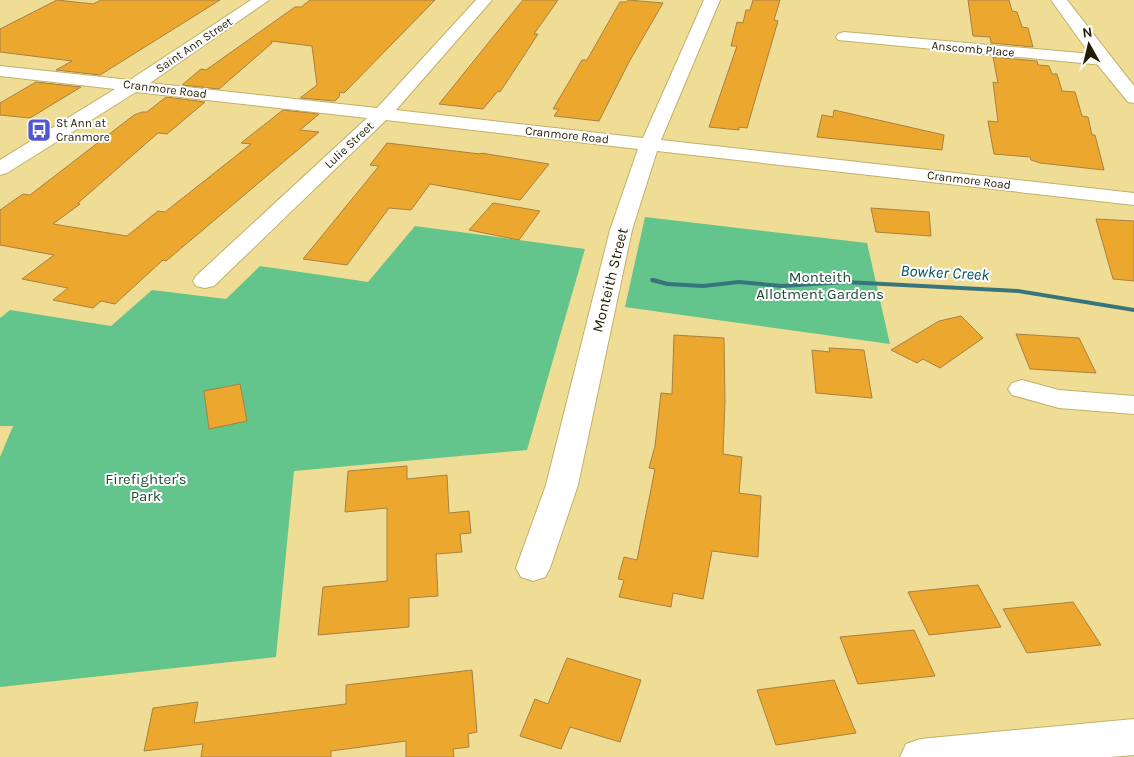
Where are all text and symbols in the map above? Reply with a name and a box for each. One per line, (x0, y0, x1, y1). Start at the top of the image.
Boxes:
street label: Saint Ann Street (153, 14, 235, 76)
north arrow (1064, 20, 1114, 70)
text: N (1081, 24, 1093, 42)
street label: Anscomb Place (931, 38, 1015, 60)
street label: Cranmore Road (122, 77, 208, 101)
place label: St Ann at Cranmore (56, 116, 110, 144)
bus stop icon: St Ann at Cranmore (26, 117, 52, 143)
street label: Lulie Street (322, 118, 377, 171)
street label: Cranmore Road (524, 124, 610, 146)
street label: Cranmore Road (926, 168, 1012, 192)
street label: Monteith Street (588, 225, 632, 334)
water label: Bowker Creek (900, 261, 991, 284)
park label: Monteith Allotment Gardens (756, 268, 884, 303)
park label: Firefighter's Park (105, 470, 187, 505)

